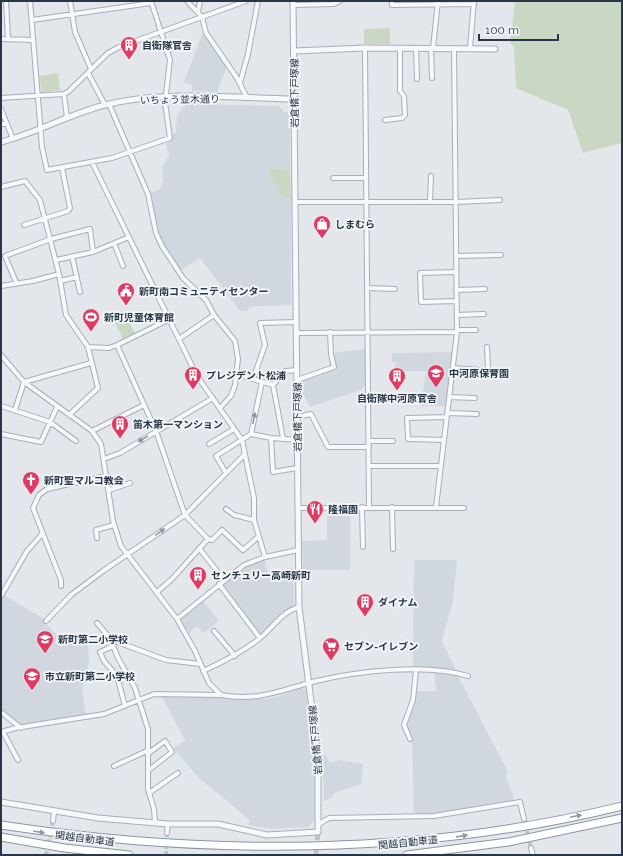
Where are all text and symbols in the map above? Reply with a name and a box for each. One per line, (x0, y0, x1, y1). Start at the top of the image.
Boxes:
scale bar (479, 16, 558, 42)
text: 100 m (485, 23, 519, 37)
building icon: 自衛隊官舎 (119, 35, 139, 60)
place label: 自衛隊官舎 (142, 40, 192, 51)
street label: 岩倉橋下戸塚線 (289, 58, 300, 128)
street label: いちょう並木通り (140, 93, 220, 106)
shop icon: しまむら (312, 214, 332, 239)
place label: しまむら (335, 219, 375, 230)
public building icon: 新町南コミュニティセンター (116, 281, 136, 306)
place label: 新町南コミュニティセンター (139, 286, 268, 297)
sports icon: 新町児童体育館 (81, 307, 101, 332)
place label: 新町児童体育館 (104, 312, 174, 323)
school or university icon: 中河原保育園 (426, 363, 446, 388)
building icon: プレジデント松浦 (183, 365, 203, 390)
building icon: 自衛隊中河原官舎 (387, 366, 407, 391)
place label: 中河原保育園 (449, 368, 509, 379)
place label: プレジデント松浦 (206, 370, 286, 381)
street label: 岩倉橋下戸塚線 (292, 382, 303, 452)
place label: 自衛隊中河原官舎 (357, 393, 437, 404)
one-way arrow (252, 412, 258, 424)
building icon: 笛木第一マンション (110, 414, 130, 439)
place label: 笛木第一マンション (133, 419, 223, 430)
one-way arrow (137, 436, 149, 443)
church icon: 新町聖マルコ教会 (21, 470, 41, 495)
place label: 新町聖マルコ教会 (44, 475, 124, 486)
restaurant icon: 隆福園 (305, 499, 325, 524)
place label: 隆福園 (328, 504, 358, 515)
one-way arrow (155, 528, 165, 536)
building icon: センチュリー高崎新町 (188, 565, 208, 590)
place label: センチュリー高崎新町 (211, 570, 311, 581)
building icon: ダイナム (355, 592, 375, 617)
place label: ダイナム (378, 597, 418, 608)
school or university icon: 新町第二小学校 (35, 629, 55, 654)
place label: 新町第二小学校 (58, 634, 128, 645)
supermarket icon: セブン-イレブン (321, 636, 341, 661)
place label: セブン-イレブン (344, 641, 418, 652)
school or university icon: 市立新町第二小学校 (22, 666, 42, 691)
place label: 市立新町第二小学校 (45, 671, 135, 682)
street label: 岩倉橋下戸塚線 (307, 705, 324, 775)
one-way arrow (570, 813, 582, 819)
one-way arrow (33, 829, 45, 835)
street label: 関越自動車道 (54, 829, 115, 848)
one-way arrow (456, 833, 468, 839)
street label: 関越自動車道 (378, 834, 438, 851)

